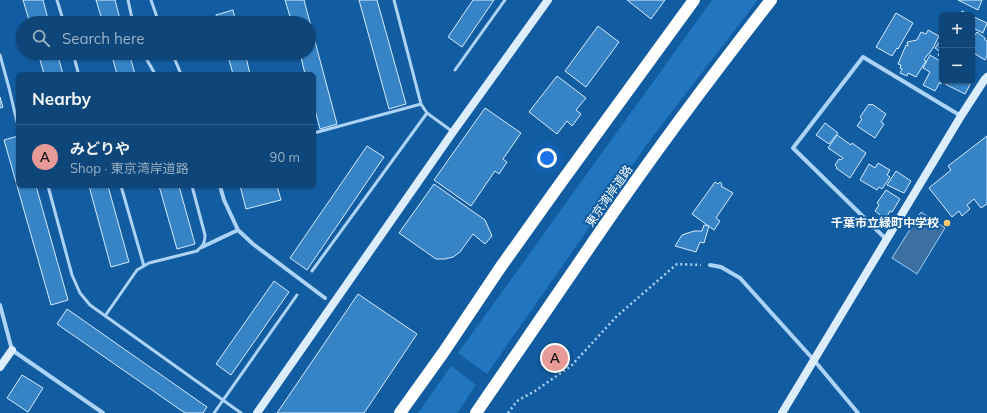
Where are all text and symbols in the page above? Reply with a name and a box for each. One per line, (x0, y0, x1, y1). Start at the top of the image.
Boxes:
map controls (939, 12, 975, 84)
button: + (939, 12, 975, 48)
search box (16, 16, 316, 60)
icon: search (30, 27, 52, 49)
text: Search here (62, 29, 144, 48)
button: − (939, 48, 975, 84)
text: Nearby (32, 88, 91, 109)
text: みどりや (70, 139, 130, 158)
your location (537, 148, 557, 168)
text: A (40, 149, 50, 165)
text: 90 m (270, 149, 300, 165)
text: Shop · 東京湾岸道路 (70, 160, 189, 176)
street label: 東京湾岸道路 (582, 162, 635, 230)
place label: 千葉市立緑町中学校 (831, 215, 939, 230)
marker: 千葉市立緑町中学校 (942, 218, 952, 228)
pin: A (542, 343, 568, 373)

